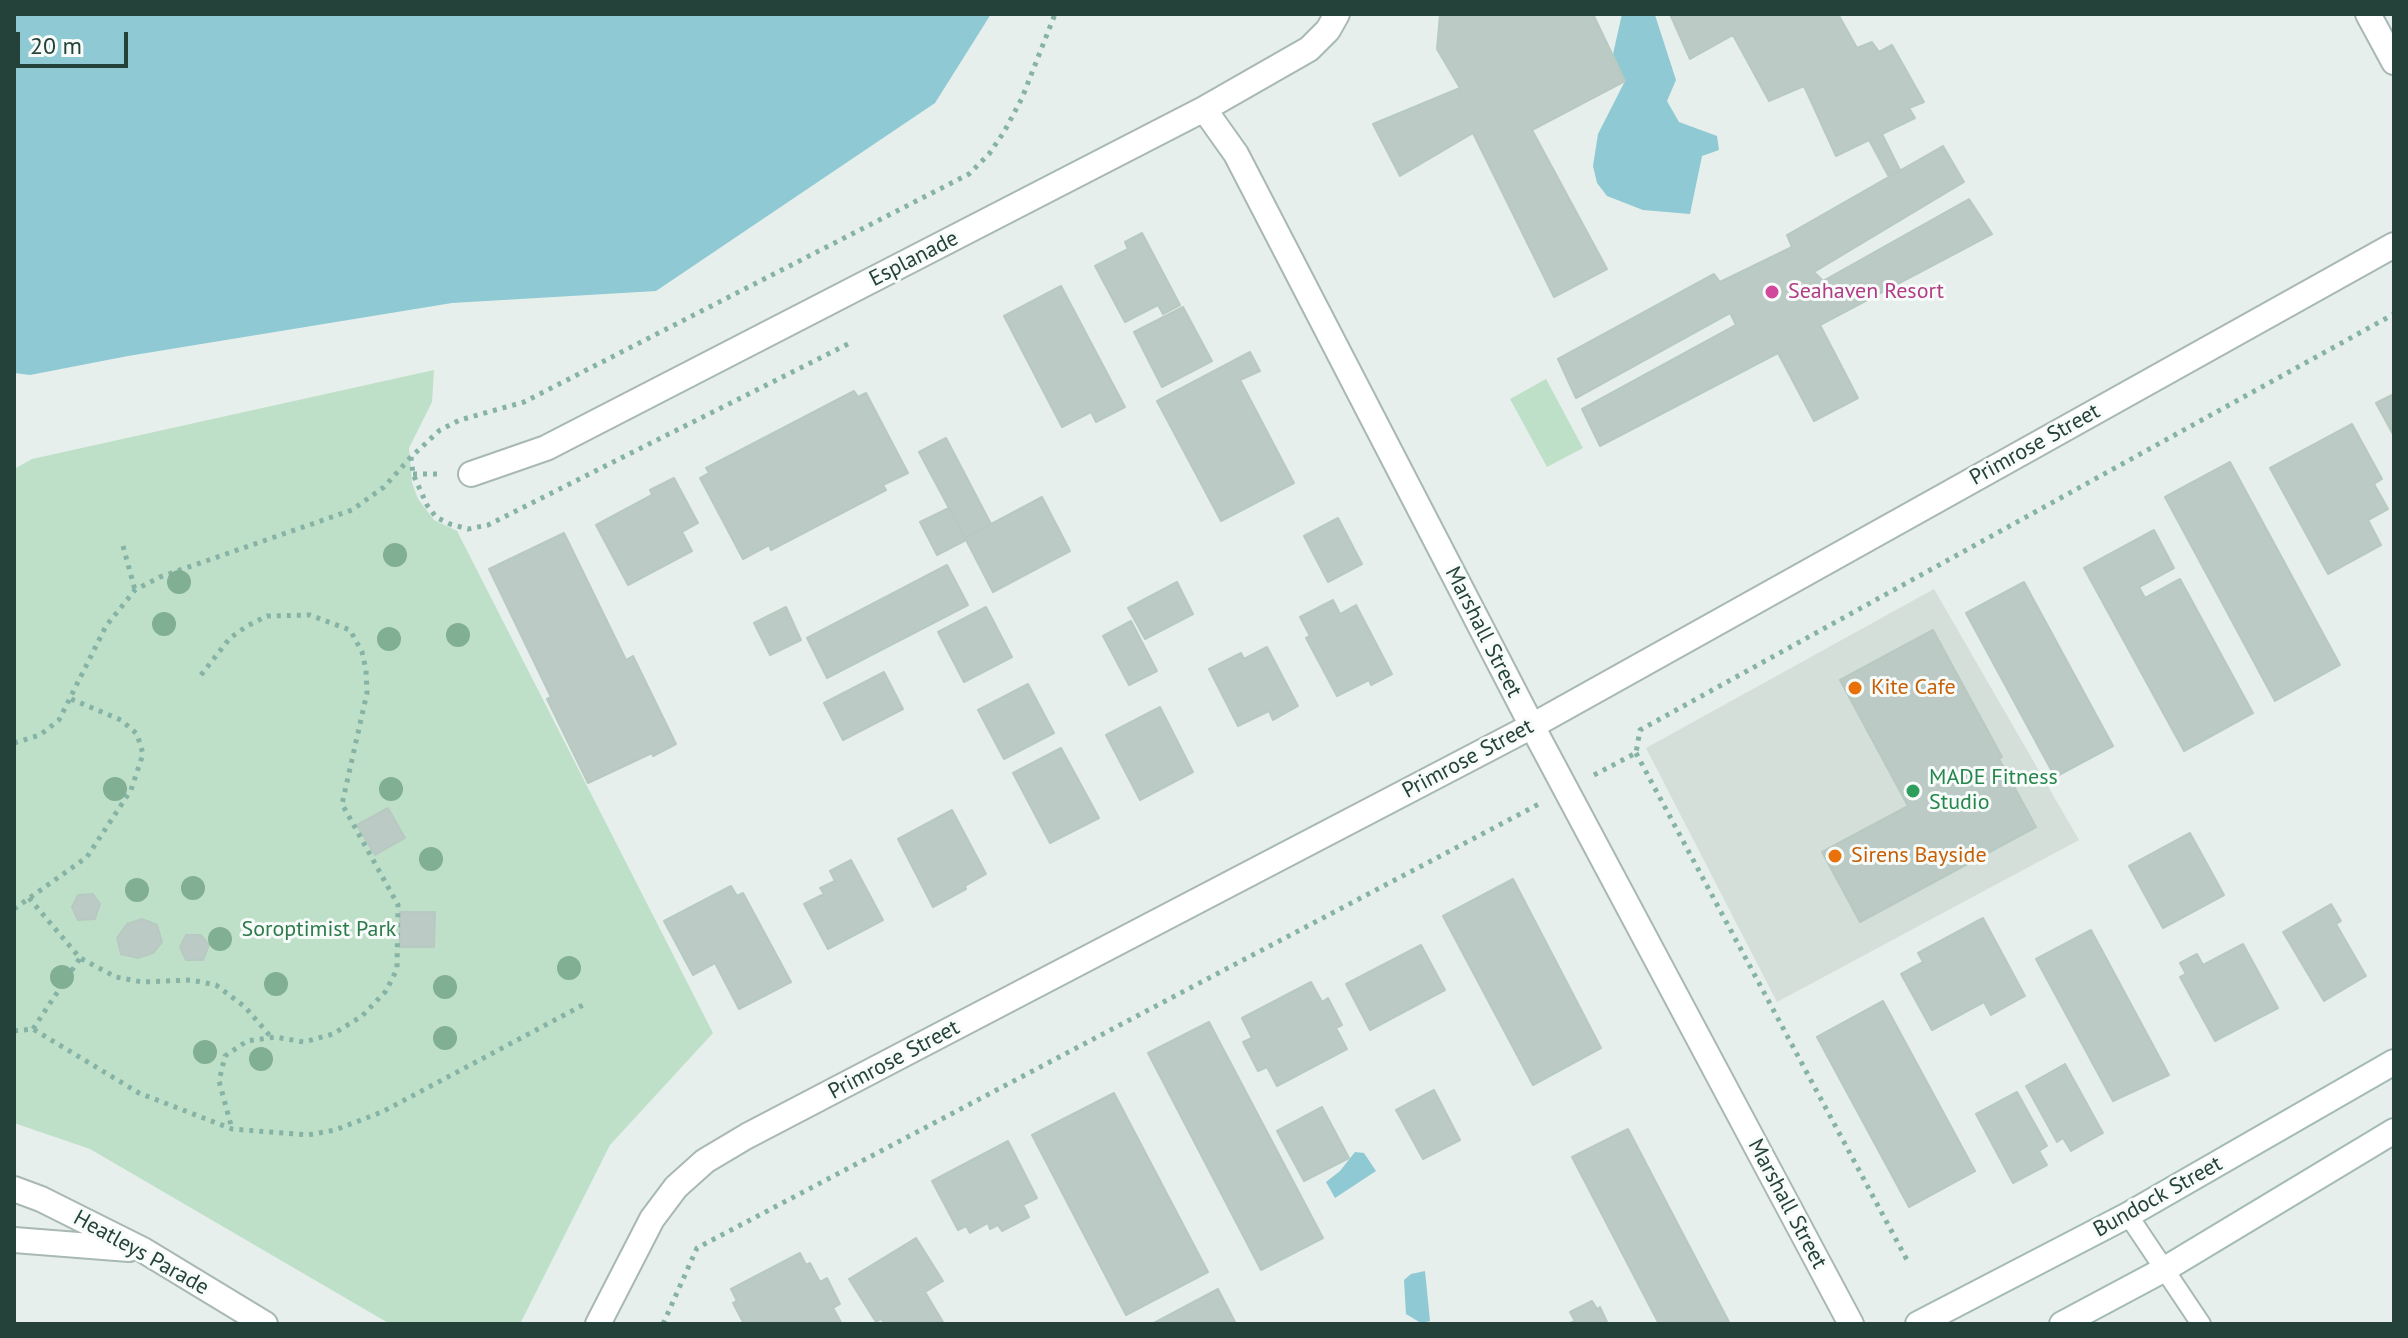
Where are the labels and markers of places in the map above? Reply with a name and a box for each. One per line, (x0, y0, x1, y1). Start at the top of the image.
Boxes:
place label: Seahaven Resort (1788, 279, 1944, 305)
marker: Seahaven Resort (1763, 283, 1781, 301)
place label: Kite Cafe (1871, 675, 1956, 701)
marker: Kite Cafe (1846, 679, 1864, 697)
place label: MADE Fitness Studio (1929, 765, 2058, 816)
marker: MADE Fitness Studio (1904, 782, 1922, 800)
place label: Sirens Bayside (1851, 843, 1987, 869)
marker: Sirens Bayside (1826, 847, 1844, 865)

